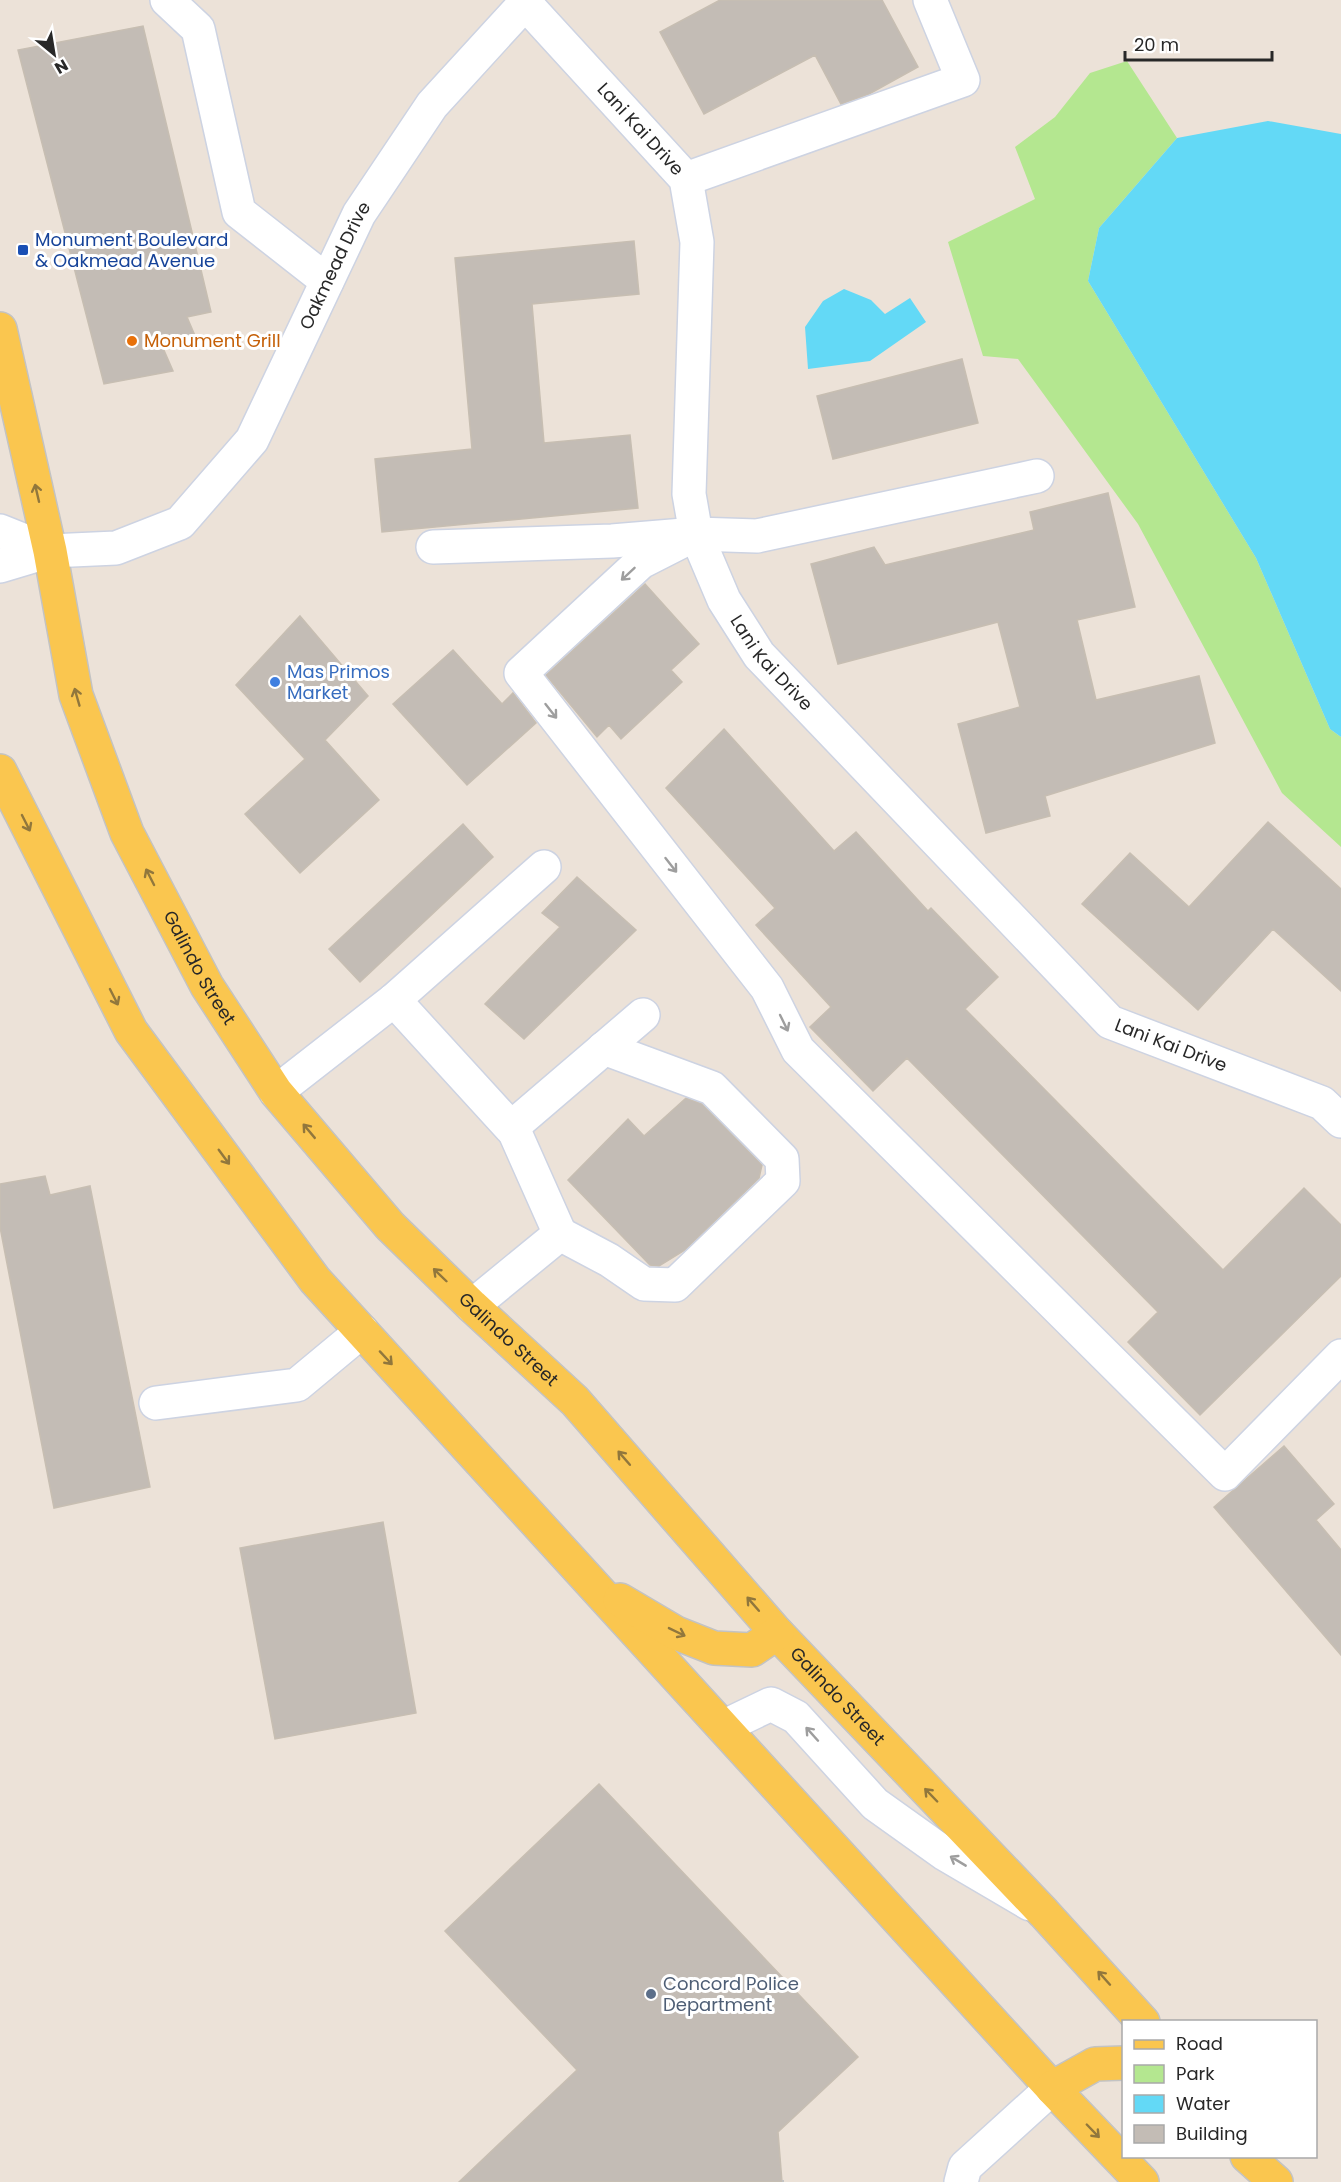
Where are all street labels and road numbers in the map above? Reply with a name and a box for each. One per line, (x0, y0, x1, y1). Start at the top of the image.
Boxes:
street label: Lani Kai Drive (592, 77, 690, 181)
street label: Oakmead Drive (293, 196, 376, 334)
street label: Lani Kai Drive (725, 610, 819, 716)
street label: Galindo Street (158, 906, 242, 1030)
street label: Lani Kai Drive (1111, 1012, 1231, 1078)
street label: Galindo Street (453, 1287, 564, 1392)
street label: Galindo Street (785, 1641, 891, 1751)

